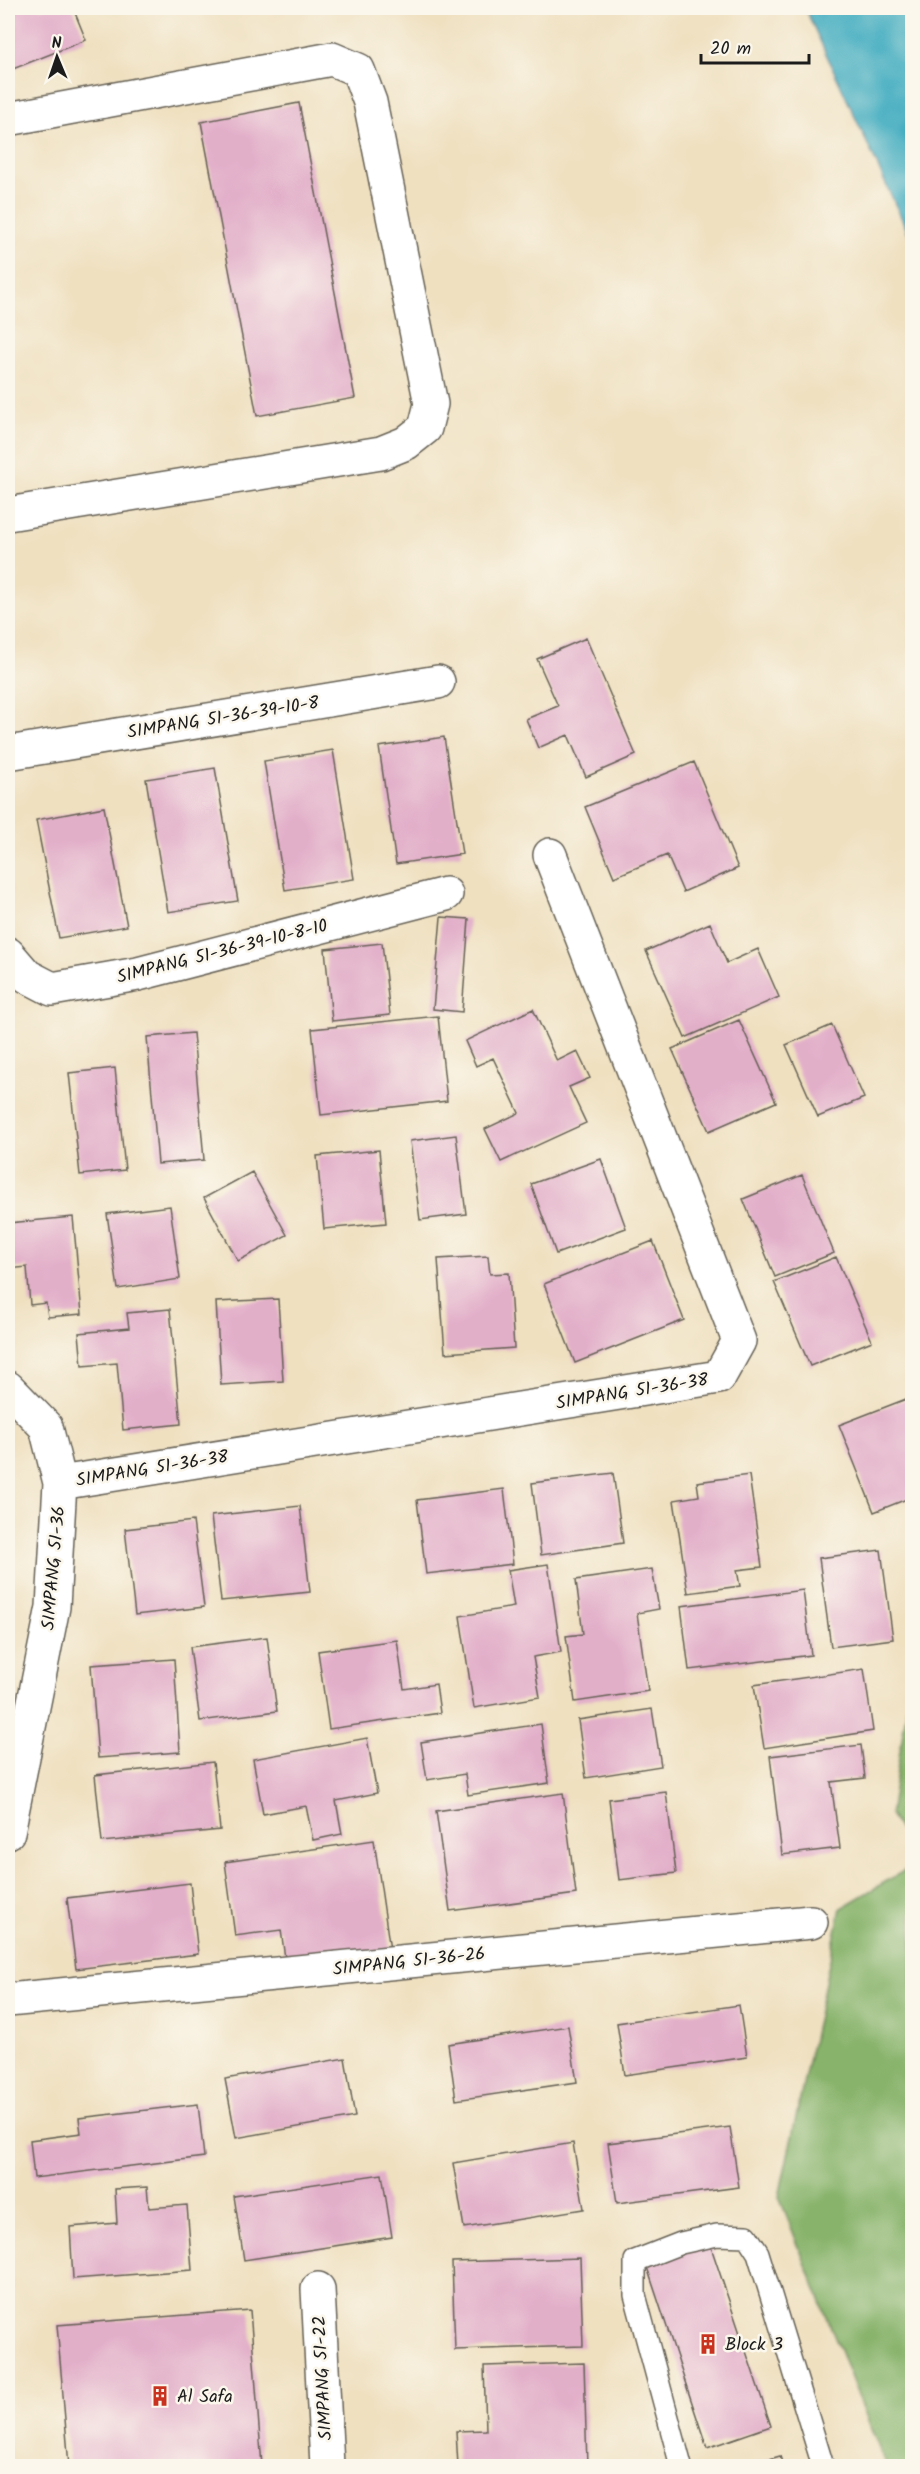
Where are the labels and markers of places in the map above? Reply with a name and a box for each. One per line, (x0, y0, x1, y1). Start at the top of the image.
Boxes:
place label: Block 3 (725, 2331, 783, 2360)
building icon: Block 3 (696, 2332, 720, 2356)
place label: Al Safa (177, 2383, 233, 2412)
building icon: Al Safa (148, 2384, 172, 2408)

